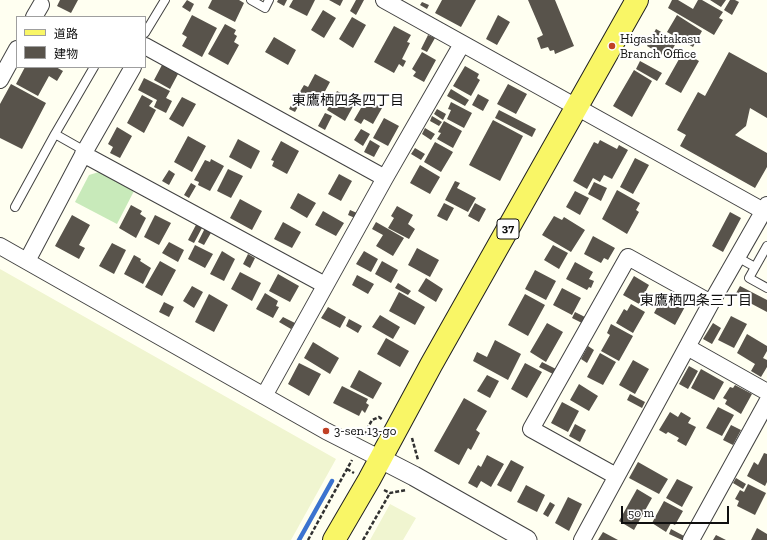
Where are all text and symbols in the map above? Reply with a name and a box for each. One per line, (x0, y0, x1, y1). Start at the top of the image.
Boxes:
legend (16, 16, 146, 68)
text: 道路 (54, 27, 78, 41)
place label: Higashitakasu Branch Office (620, 31, 701, 62)
marker: Higashitakasu Branch Office (607, 41, 617, 51)
text: 建物 (54, 47, 78, 61)
district label: 東鷹栖四条四丁目 (292, 93, 404, 109)
road number: 37 (497, 219, 519, 239)
district label: 東鷹栖四条三丁目 (640, 293, 752, 309)
place label: 3-sen 13-go (334, 423, 396, 439)
marker: 3-sen 13-go (321, 426, 331, 436)
scale bar (623, 498, 731, 524)
text: 50 m (628, 506, 654, 520)

